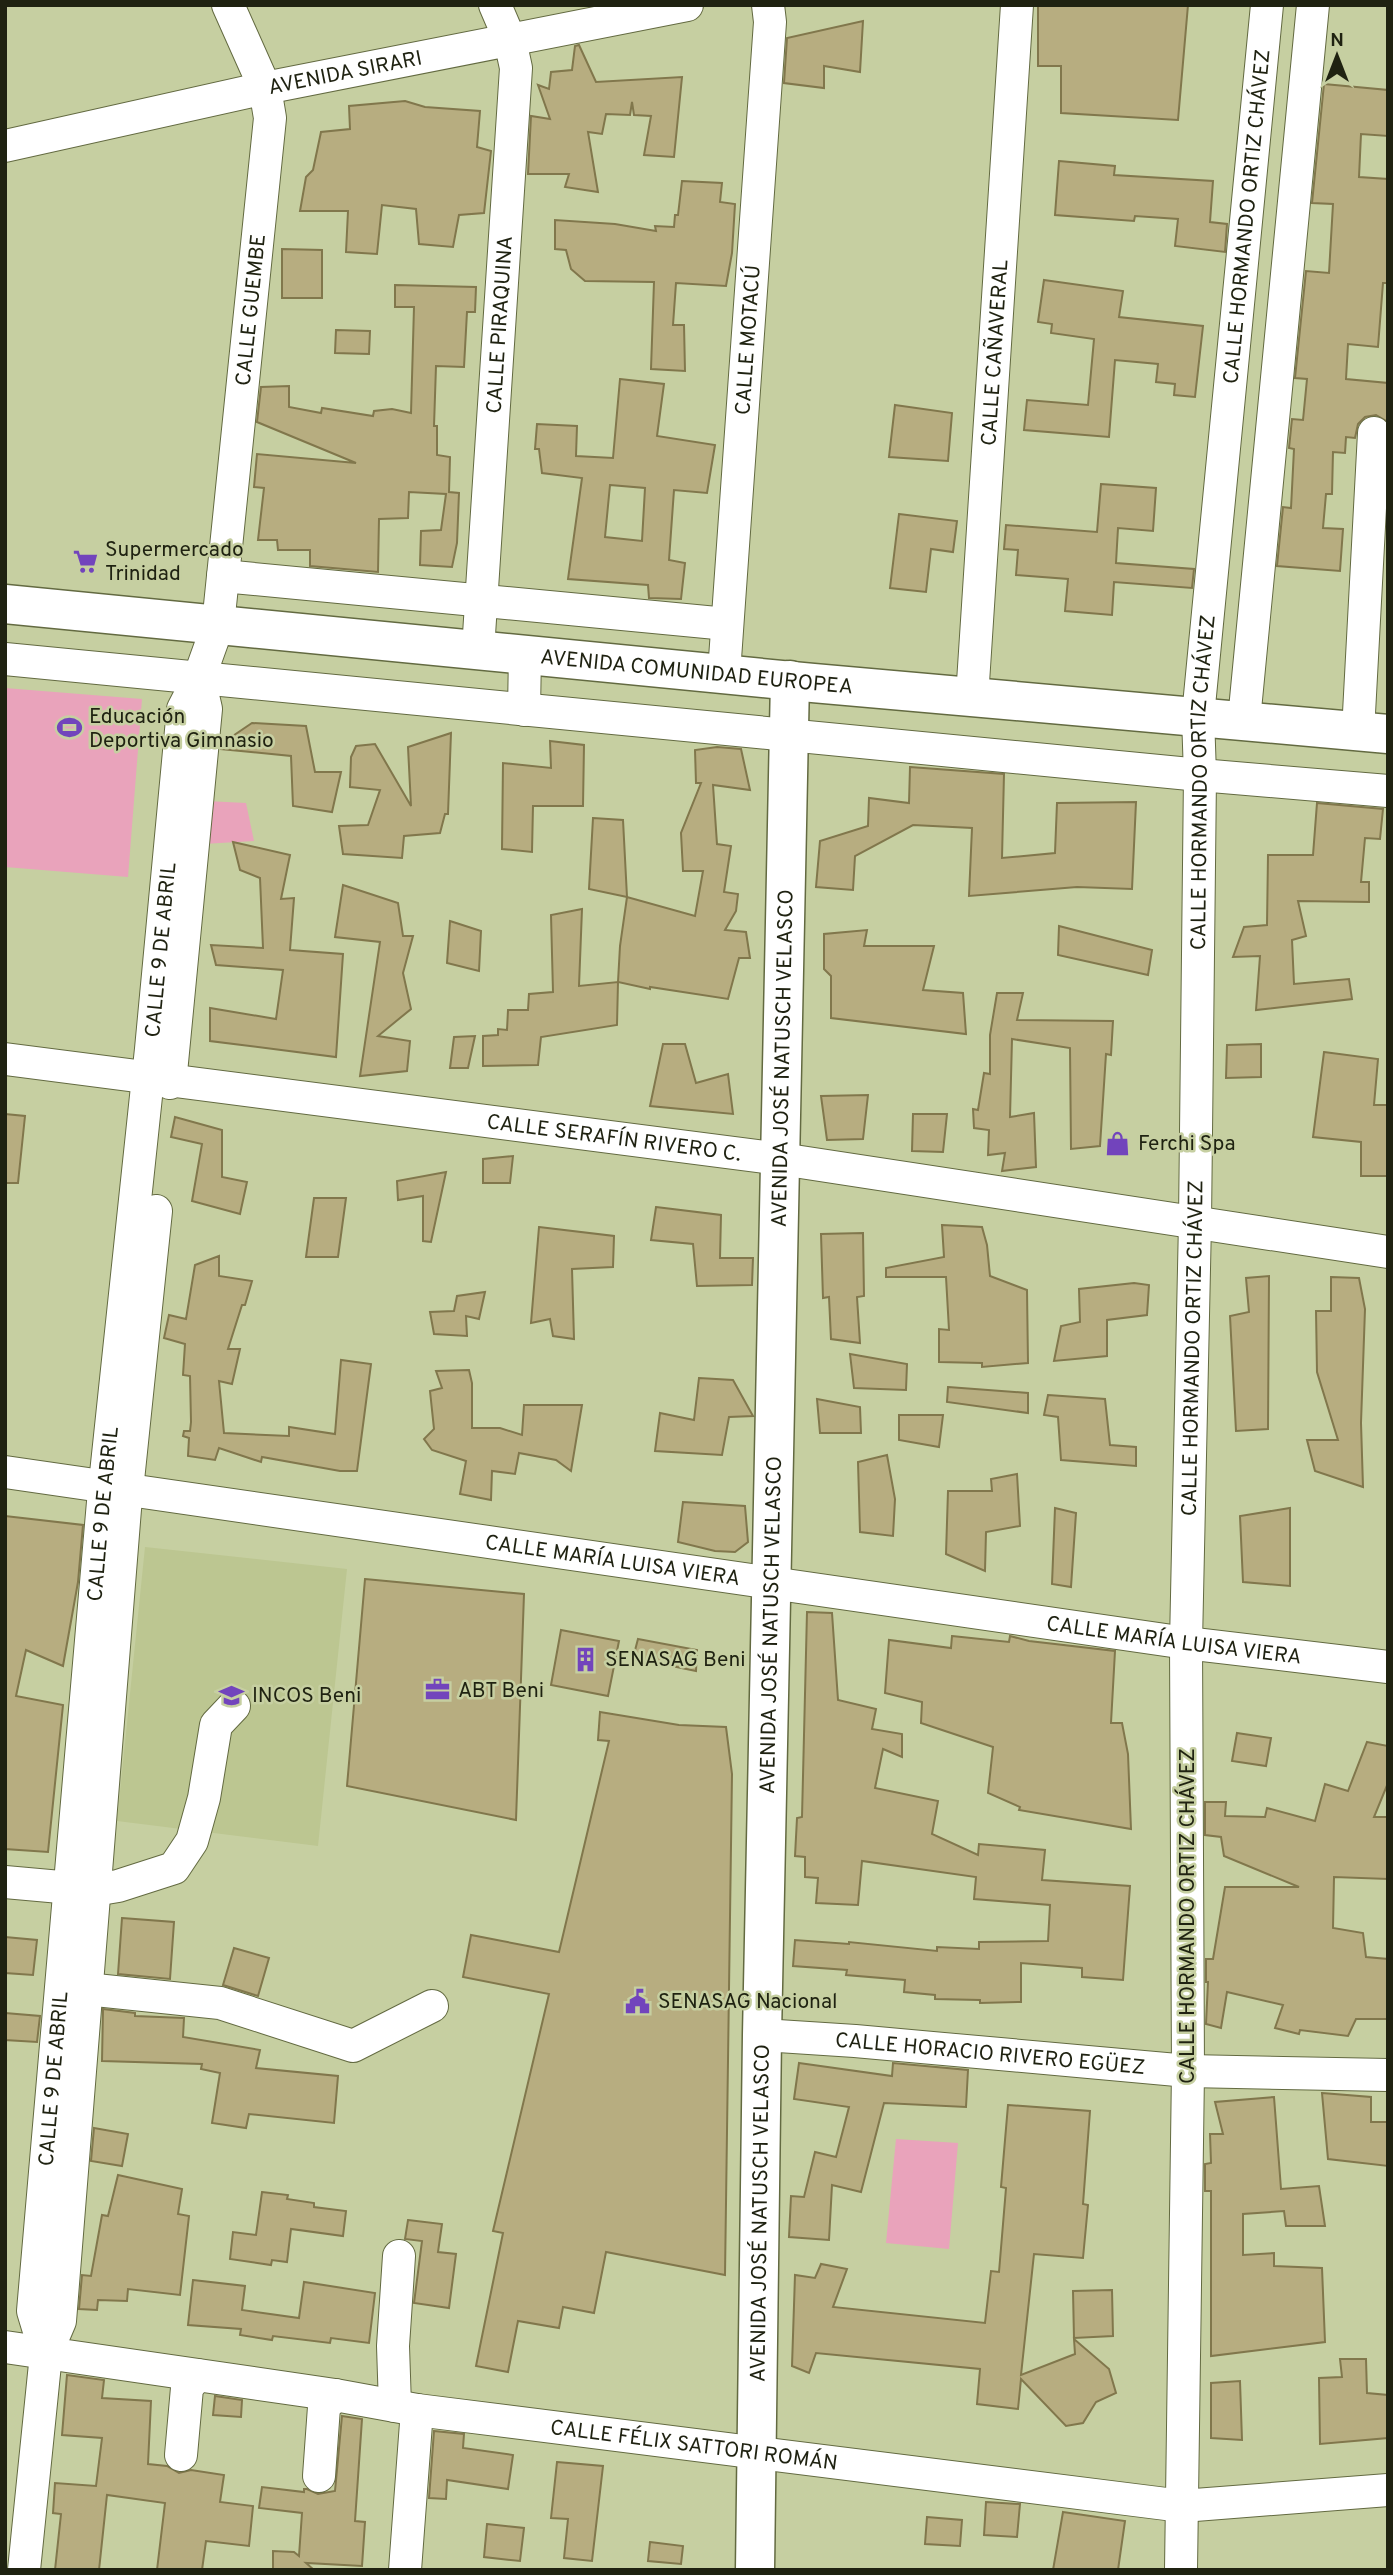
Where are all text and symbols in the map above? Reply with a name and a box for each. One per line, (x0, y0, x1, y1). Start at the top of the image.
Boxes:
north arrow (1302, 21, 1372, 91)
text: N (1330, 29, 1344, 53)
street label: AVENIDA SIRARI (266, 45, 425, 102)
street label: CALLE HORMANDO ORTIZ CHÁVEZ (1218, 48, 1278, 385)
street label: CALLE GUEMBE (231, 233, 273, 387)
street label: CALLE PIRAQUINA (481, 235, 520, 415)
street label: CALLE CAÑAVERAL (976, 259, 1015, 447)
street label: CALLE MOTACÚ (730, 264, 768, 416)
place label: Supermercado Trinidad (105, 537, 244, 588)
supermarket icon: Supermercado Trinidad (71, 547, 99, 575)
street label: CALLE HORMANDO ORTIZ CHÁVEZ (1186, 613, 1223, 950)
street label: AVENIDA COMUNIDAD EUROPEA (539, 644, 854, 701)
place label: Educación Deportiva Gimnasio (89, 704, 274, 755)
sports icon: Educación Deportiva Gimnasio (55, 714, 83, 742)
street label: CALLE 9 DE ABRIL (140, 861, 184, 1039)
street label: AVENIDA JOSÉ NATUSCH VELASCO (767, 889, 801, 1228)
street label: CALLE SERAFÍN RIVERO C. (485, 1109, 743, 1169)
shop icon: Ferchi Spa (1104, 1129, 1132, 1157)
place label: Ferchi Spa (1138, 1131, 1236, 1158)
street label: CALLE HORMANDO ORTIZ CHÁVEZ (1177, 1180, 1210, 1516)
street label: CALLE 9 DE ABRIL (82, 1425, 126, 1603)
street label: AVENIDA JOSÉ NATUSCH VELASCO (755, 1456, 789, 1794)
street label: CALLE MARÍA LUISA VIERA (483, 1530, 742, 1593)
street label: CALLE MARÍA LUISA VIERA (1044, 1611, 1303, 1672)
building icon: SENASAG Beni (571, 1645, 599, 1673)
place label: SENASAG Beni (605, 1647, 746, 1674)
office icon: ABT Beni (424, 1676, 452, 1704)
place label: ABT Beni (458, 1678, 544, 1705)
school or university icon: INCOS Beni (218, 1681, 246, 1709)
place label: INCOS Beni (252, 1683, 361, 1710)
street label: CALLE HORMANDO ORTIZ CHÁVEZ (1174, 1748, 1202, 2084)
public building icon: SENASAG Nacional (624, 1987, 652, 2015)
place label: SENASAG Nacional (658, 1989, 837, 2016)
street label: CALLE 9 DE ABRIL (34, 1990, 76, 2168)
street label: CALLE HORACIO RIVERO EGÜEZ (834, 2028, 1146, 2082)
street label: AVENIDA JOSÉ NATUSCH VELASCO (745, 2044, 777, 2382)
street label: CALLE FÉLIX SATTORI ROMÁN (548, 2415, 839, 2478)

